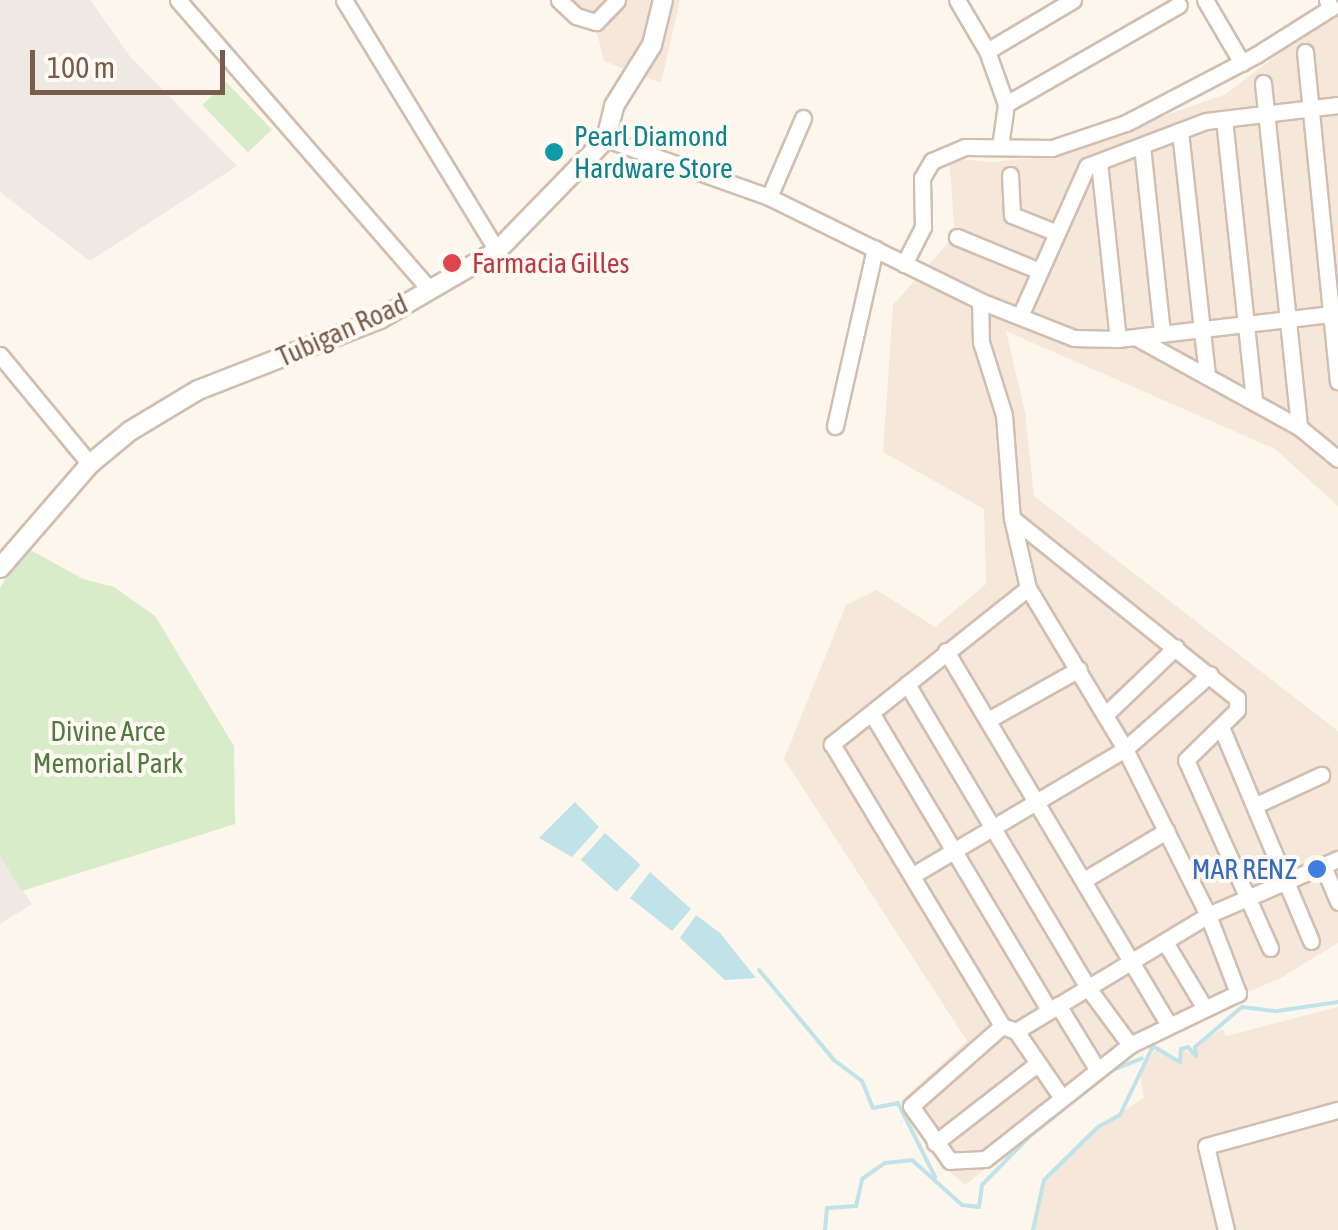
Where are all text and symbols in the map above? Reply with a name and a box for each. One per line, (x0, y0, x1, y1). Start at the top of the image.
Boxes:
scale bar (35, 30, 230, 92)
text: 100 m (47, 50, 115, 84)
place label: Pearl Diamond Hardware Store (574, 119, 733, 185)
marker: Pearl Diamond Hardware Store (543, 141, 565, 163)
place label: Farmacia Gilles (472, 246, 629, 280)
marker: Farmacia Gilles (441, 252, 463, 274)
street label: Tubigan Road (271, 286, 413, 374)
park label: Divine Arce Memorial Park (33, 714, 183, 780)
place label: MAR RENZ (1192, 852, 1297, 886)
marker: MAR RENZ (1306, 858, 1328, 880)

